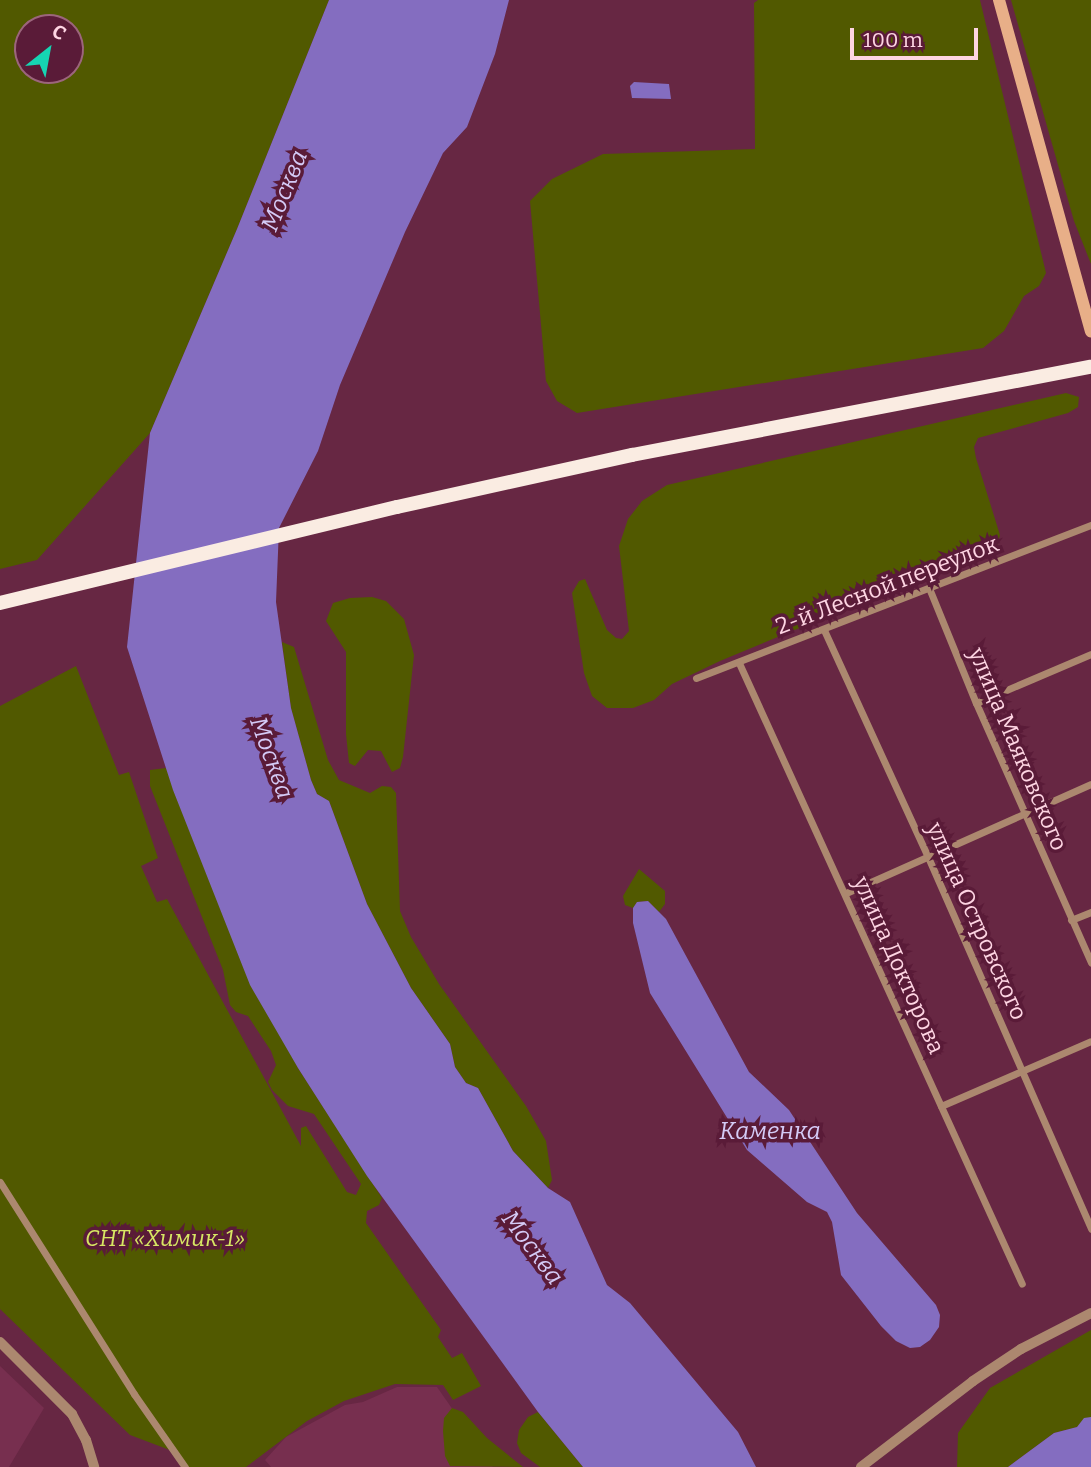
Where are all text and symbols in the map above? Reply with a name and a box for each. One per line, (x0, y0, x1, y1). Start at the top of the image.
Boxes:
north arrow (14, 14, 84, 84)
scale bar (853, 14, 981, 58)
text: С (48, 19, 70, 45)
text: 100 m (863, 27, 923, 53)
water label: Москва (256, 146, 314, 236)
street label: 2-й Лесной переулок (772, 530, 1002, 640)
street label: улица Маяковского (963, 643, 1073, 855)
water label: Москва (243, 713, 299, 803)
street label: улица Островского (921, 818, 1033, 1024)
street label: улица Докторова (847, 872, 951, 1058)
water label: Каменка (719, 1118, 821, 1146)
water label: Москва (495, 1205, 569, 1291)
park label: СНТ «Химик-1» (85, 1224, 245, 1252)

